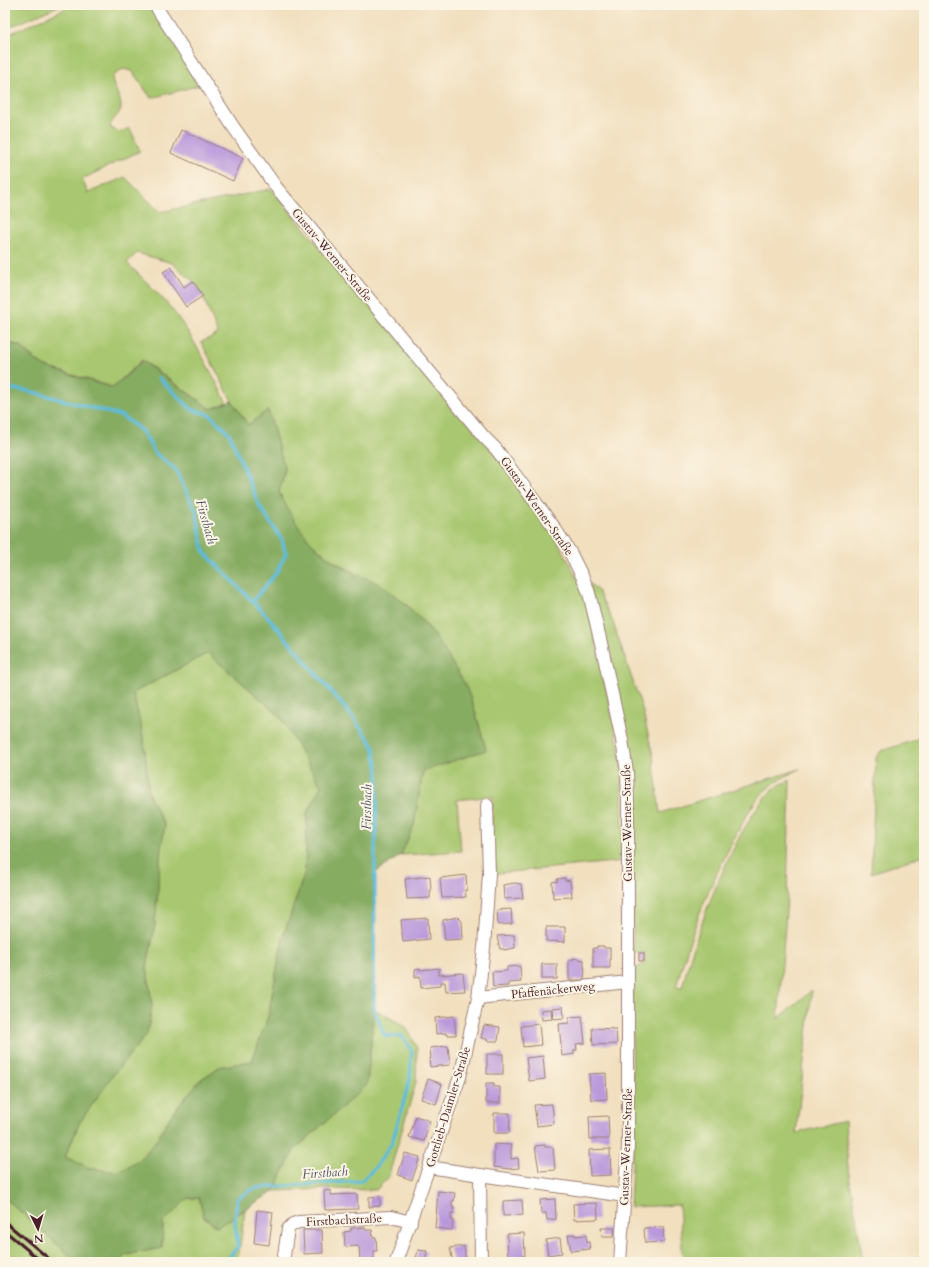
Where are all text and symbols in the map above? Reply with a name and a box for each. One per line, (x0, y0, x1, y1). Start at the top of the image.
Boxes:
street label: Gustav-Werner-Straße (288, 205, 376, 305)
street label: Gustav-Werner-Straße (497, 453, 577, 559)
water label: Firstbach (191, 498, 221, 547)
street label: Gustav-Werner-Straße (618, 764, 636, 882)
water label: Firstbach (358, 783, 376, 830)
street label: Pfaffenäckerweg (510, 978, 596, 1002)
street label: Gottlieb-Daimler-Straße (422, 1044, 474, 1170)
street label: Gustav-Werner-Straße (616, 1088, 636, 1206)
water label: Firstbach (302, 1162, 349, 1184)
north arrow (18, 1209, 58, 1249)
street label: Firstbachstraße (306, 1210, 382, 1230)
text: N (33, 1231, 44, 1246)

